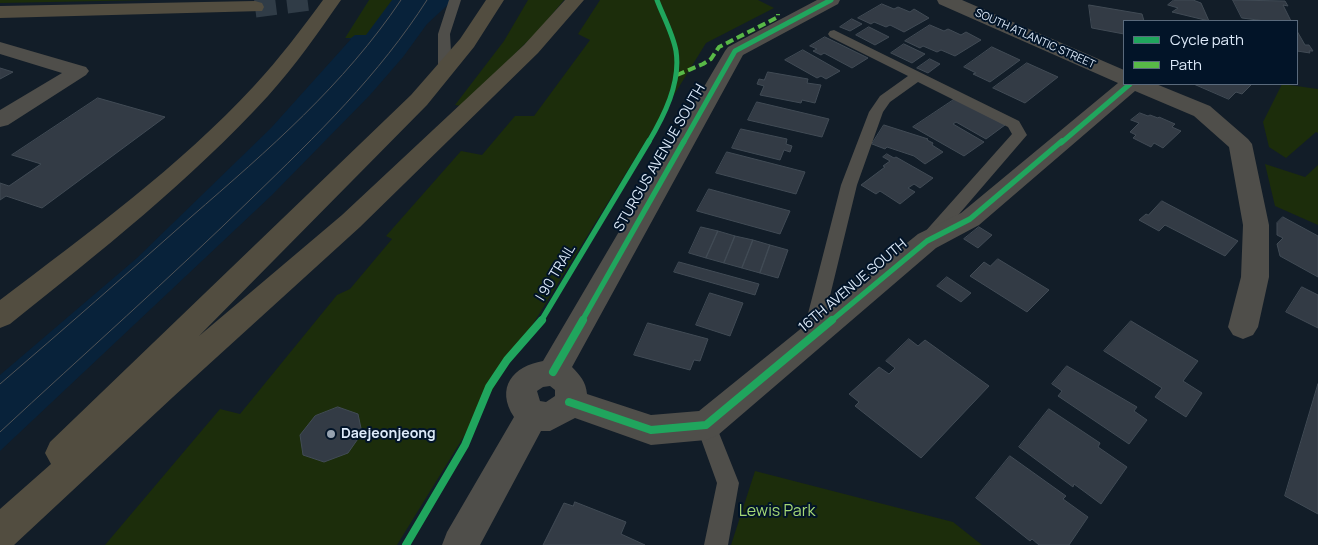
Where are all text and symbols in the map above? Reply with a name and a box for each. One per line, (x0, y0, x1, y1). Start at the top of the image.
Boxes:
street label: SOUTH ATLANTIC STREET (973, 6, 1097, 72)
legend (1123, 20, 1298, 85)
text: Cycle path (1170, 29, 1244, 50)
text: Path (1170, 54, 1202, 75)
street label: STURGUS AVENUE SOUTH (611, 81, 709, 235)
street label: 16TH AVENUE SOUTH (796, 236, 910, 336)
street label: I 90 TRAIL (533, 242, 579, 304)
place label: Daejeonjeong (341, 426, 436, 442)
marker: Daejeonjeong (325, 428, 337, 440)
park label: Lewis Park (739, 502, 815, 522)

